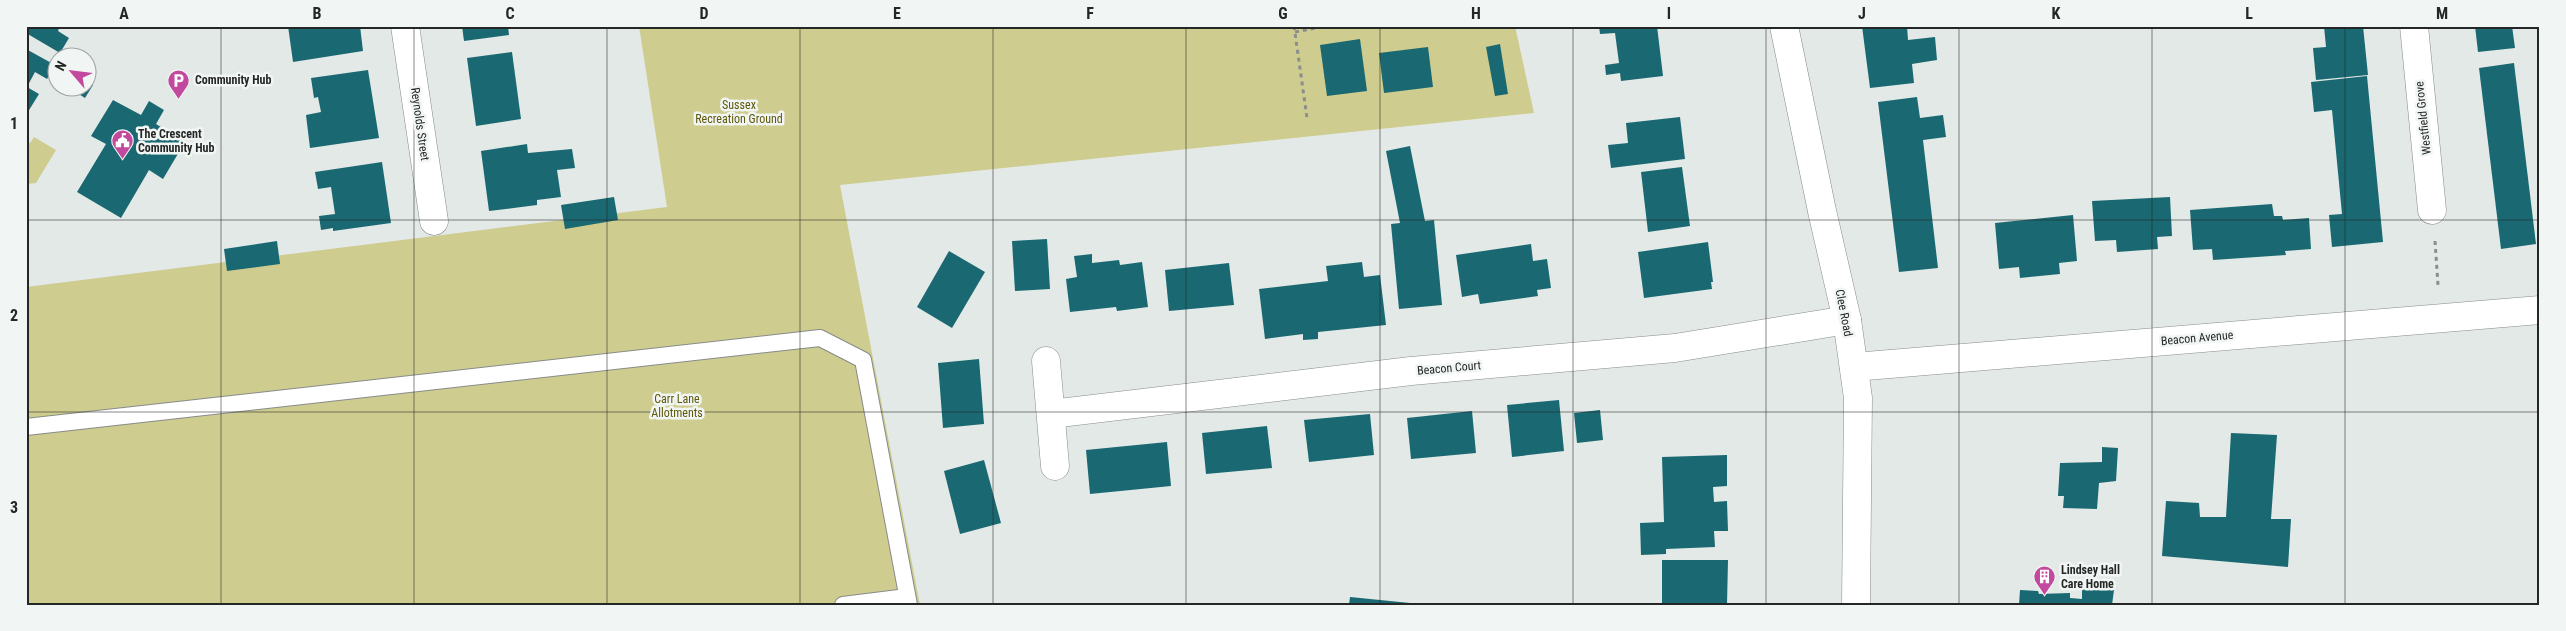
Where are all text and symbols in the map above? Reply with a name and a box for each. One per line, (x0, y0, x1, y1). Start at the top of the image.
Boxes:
text: A (119, 4, 129, 23)
text: B (313, 4, 322, 23)
text: C (505, 4, 515, 23)
text: D (699, 4, 709, 23)
text: E (893, 4, 901, 23)
text: F (1086, 4, 1094, 23)
text: G (1278, 4, 1288, 23)
text: H (1471, 4, 1481, 23)
text: I (1667, 4, 1671, 23)
text: J (1858, 4, 1866, 23)
text: K (2052, 4, 2061, 23)
text: L (2245, 4, 2253, 23)
text: M (2436, 4, 2448, 23)
north arrow (48, 48, 98, 98)
text: N (51, 58, 70, 73)
parking icon: Community Hub (167, 68, 191, 99)
place label: Community Hub (195, 73, 271, 87)
street label: Westfield Grove (2412, 80, 2434, 155)
street label: Reynolds Street (408, 86, 432, 162)
park label: Sussex Recreation Ground (695, 98, 783, 126)
text: 1 (10, 114, 18, 133)
place label: The Crescent Community Hub (138, 127, 214, 155)
public building icon: The Crescent Community Hub (110, 129, 134, 160)
street label: Clee Road (1833, 288, 1855, 338)
text: 2 (10, 306, 18, 325)
street label: Beacon Avenue (2160, 328, 2234, 348)
street label: Beacon Court (1416, 358, 1482, 378)
park label: Carr Lane Allotments (651, 392, 703, 420)
text: 3 (10, 498, 18, 517)
place label: Lindsey Hall Care Home (2061, 563, 2120, 591)
building icon: Lindsey Hall Care Home (2033, 565, 2057, 596)

